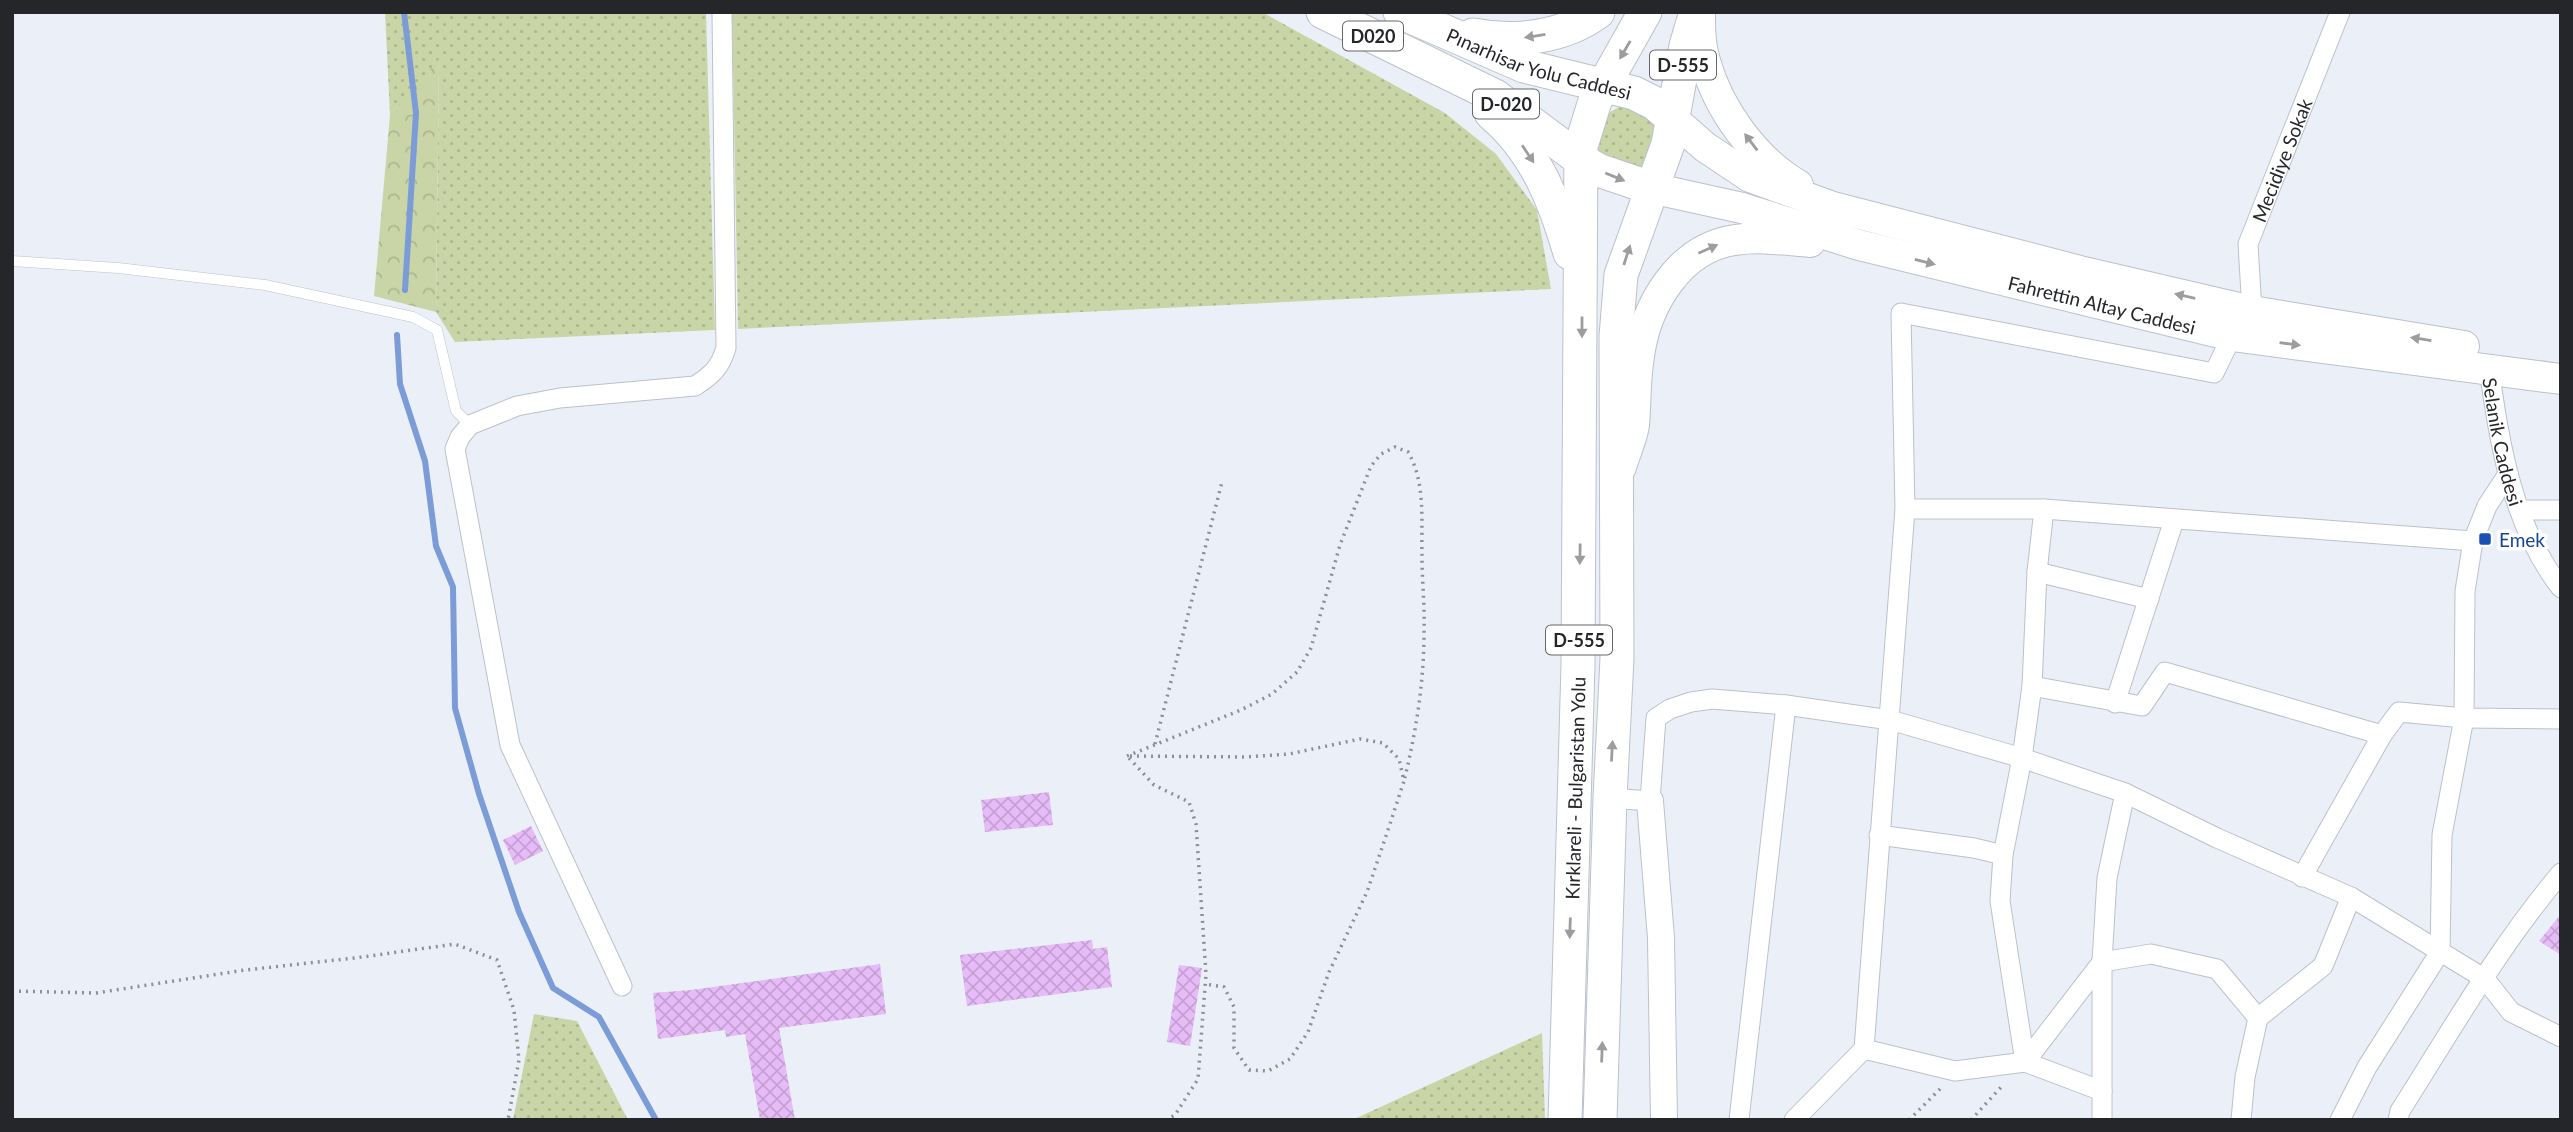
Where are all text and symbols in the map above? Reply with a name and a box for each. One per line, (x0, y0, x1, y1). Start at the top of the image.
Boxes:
road number: D020 (1343, 22, 1403, 51)
street label: Pınarhisar Yolu Caddesi (1443, 22, 1634, 103)
one-way arrow (1524, 31, 1546, 42)
one-way arrow (1619, 40, 1631, 59)
road number: D-555 (1650, 51, 1716, 80)
road number: D-020 (1473, 90, 1539, 119)
street label: Mecidiye Sokak (2247, 95, 2316, 225)
one-way arrow (1743, 134, 1758, 152)
one-way arrow (1521, 145, 1534, 164)
one-way arrow (1605, 171, 1626, 182)
one-way arrow (1698, 243, 1718, 255)
one-way arrow (1623, 244, 1633, 265)
one-way arrow (1914, 256, 1936, 267)
street label: Fahrettin Altay Caddesi (2006, 270, 2198, 338)
one-way arrow (2174, 290, 2196, 301)
one-way arrow (1576, 316, 1588, 338)
one-way arrow (2410, 333, 2432, 344)
one-way arrow (2279, 338, 2301, 349)
street label: Selanik Caddesi (2479, 376, 2528, 509)
place label: Emek (2499, 528, 2545, 551)
marker: Emek (2477, 531, 2493, 547)
one-way arrow (1574, 543, 1585, 565)
road number: D-555 (1546, 626, 1612, 654)
street label: Kırklareli - Bulgaristan Yolu (1560, 676, 1589, 900)
one-way arrow (1607, 739, 1618, 761)
one-way arrow (1564, 918, 1575, 940)
one-way arrow (1596, 1040, 1607, 1062)

